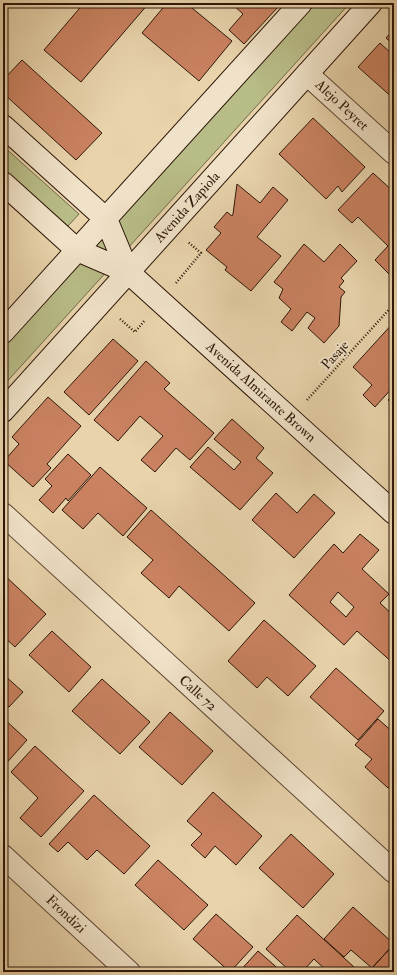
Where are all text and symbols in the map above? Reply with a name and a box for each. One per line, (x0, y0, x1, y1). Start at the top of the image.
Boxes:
street label: Alejo Peyret (310, 75, 372, 135)
street label: Avenida Zapiola (150, 168, 224, 247)
street label: Avenida Almirante Brown (202, 337, 319, 446)
street label: Pasaje (318, 337, 353, 373)
street label: Calle 72 (175, 671, 221, 715)
street label: Frondizi (42, 891, 90, 937)

